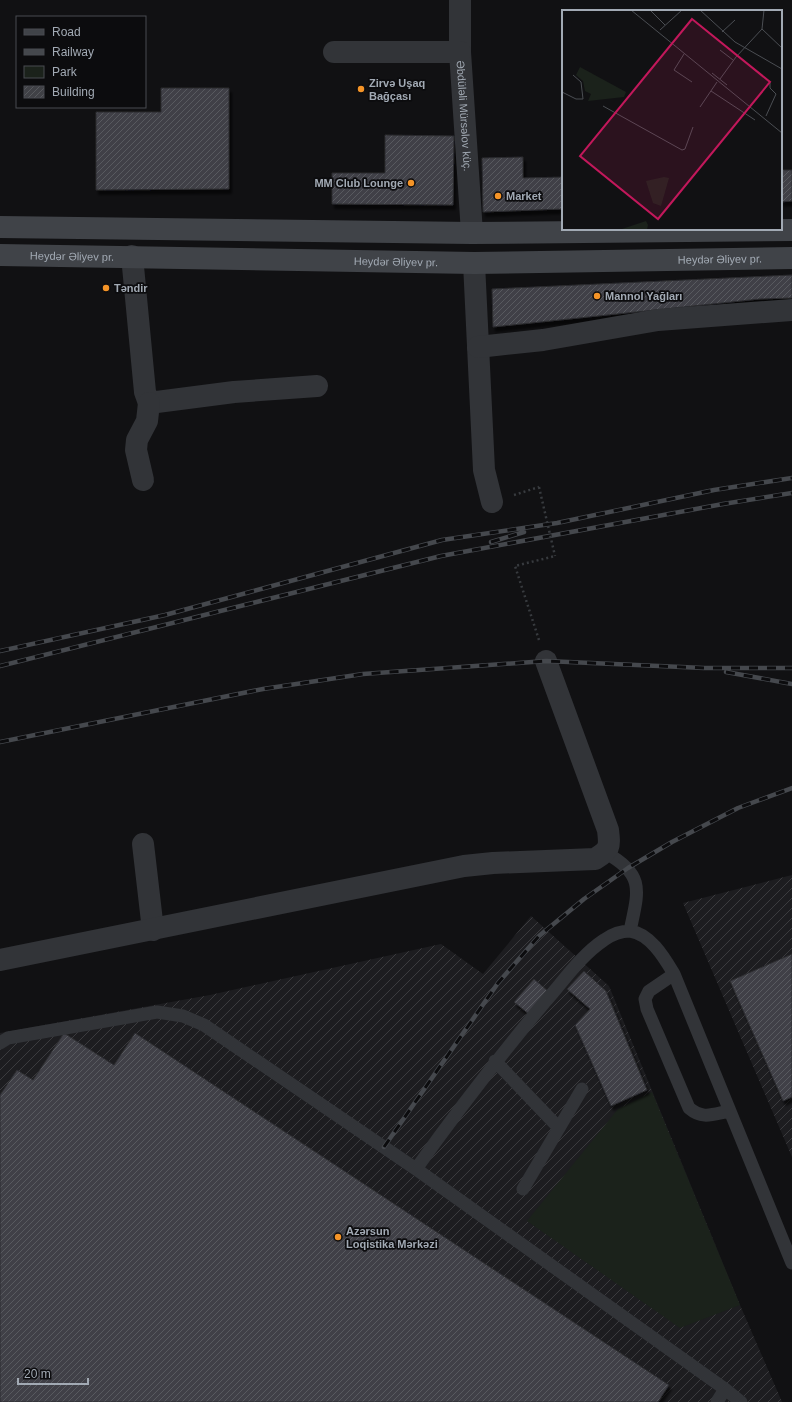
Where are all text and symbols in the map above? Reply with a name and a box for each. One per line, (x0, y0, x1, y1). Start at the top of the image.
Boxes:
inset map (562, 10, 782, 230)
legend (16, 16, 146, 108)
text: Road (52, 25, 81, 39)
text: Railway (52, 45, 94, 59)
street label: Əbdüləli Mürsəlov küç. (455, 60, 474, 172)
text: Park (52, 65, 78, 79)
place label: Zirvə Uşaq Bağçası (369, 77, 425, 102)
marker: Zirvə Uşaq Bağçası (356, 84, 366, 94)
text: Building (52, 85, 95, 99)
place label: MM Club Lounge (314, 177, 403, 189)
marker: MM Club Lounge (406, 178, 416, 188)
place label: Market (506, 190, 542, 202)
marker: Market (493, 191, 503, 201)
street label: Heydər Əliyev pr. (30, 250, 114, 263)
street label: Heydər Əliyev pr. (678, 252, 762, 266)
street label: Heydər Əliyev pr. (354, 255, 438, 268)
place label: Təndir (114, 282, 148, 294)
marker: Təndir (101, 283, 111, 293)
place label: Mannol Yağları (605, 290, 682, 302)
marker: Mannol Yağları (592, 291, 602, 301)
place label: Azərsun Loqistika Mərkəzi (346, 1225, 438, 1250)
marker: Azərsun Loqistika Mərkəzi (333, 1232, 343, 1242)
scale bar (18, 1360, 88, 1386)
text: 20 m (24, 1367, 51, 1381)

